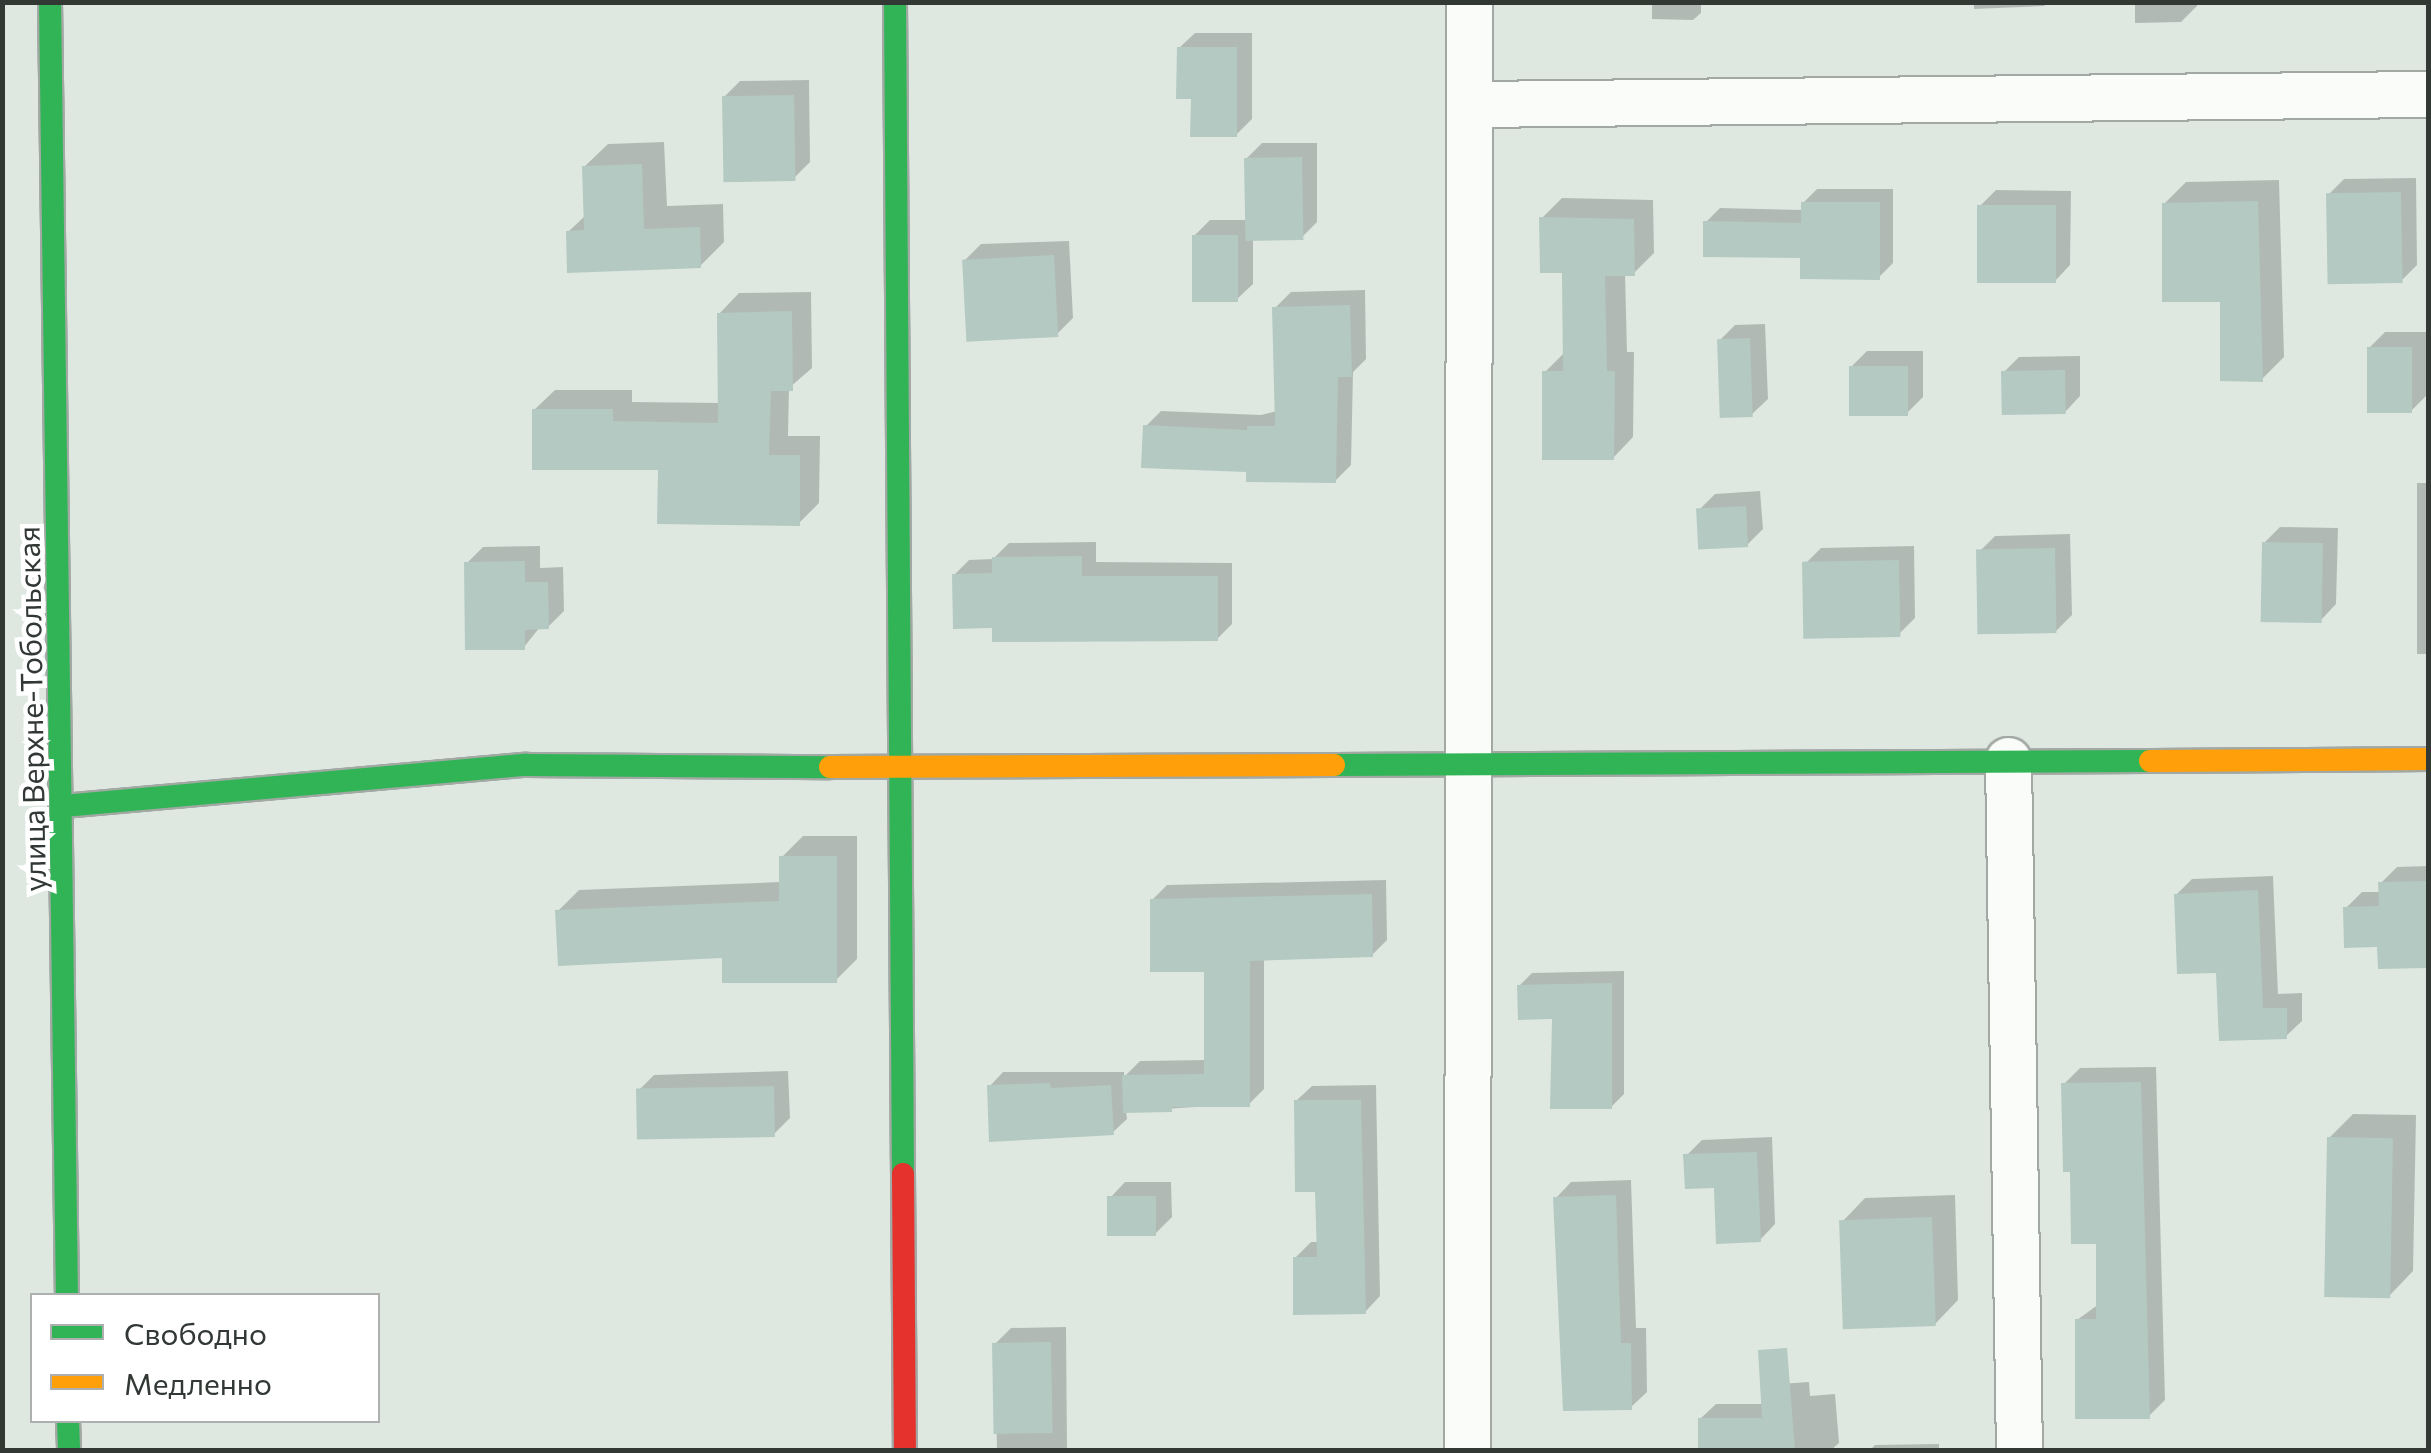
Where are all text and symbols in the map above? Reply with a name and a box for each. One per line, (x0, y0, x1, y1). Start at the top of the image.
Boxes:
street label: улица Верхне-Тобольская (10, 526, 52, 892)
legend (30, 1293, 380, 1423)
text: Свободно (124, 1314, 267, 1351)
text: Медленно (124, 1364, 272, 1401)

